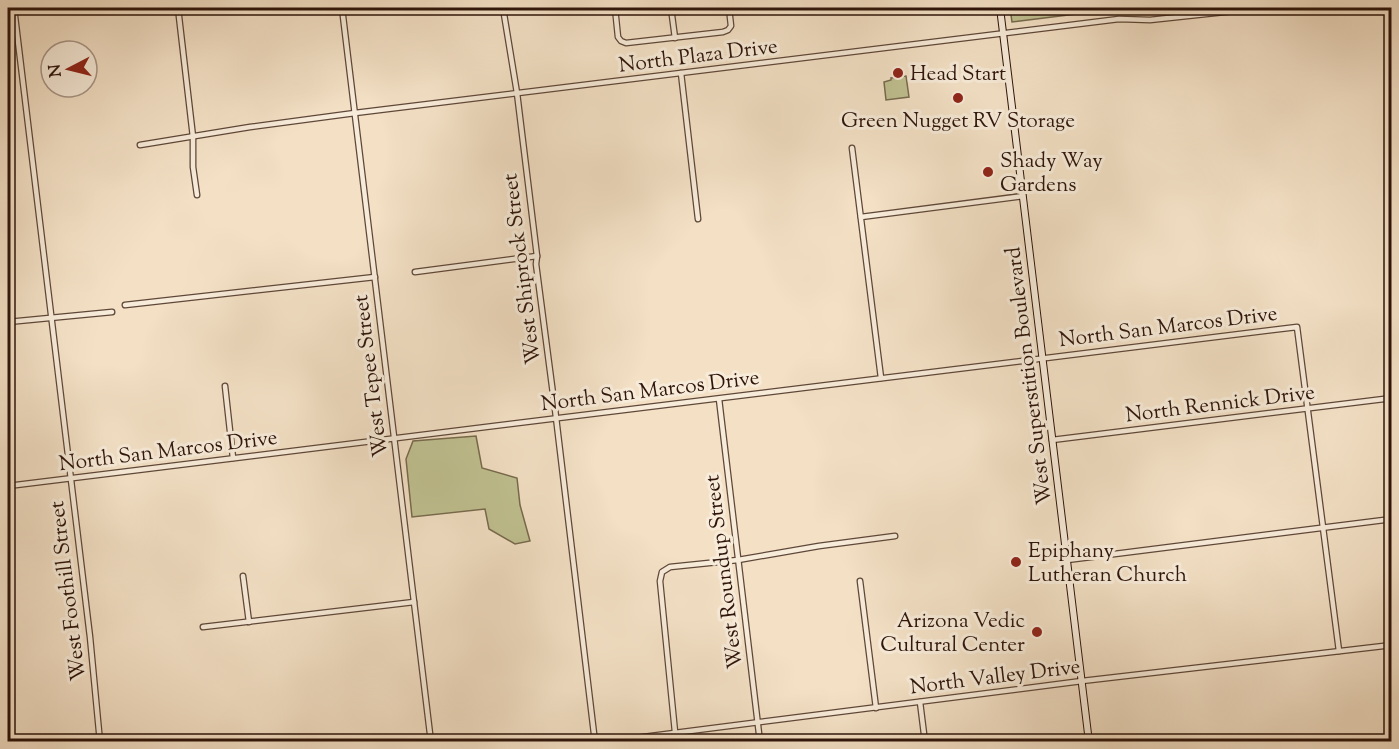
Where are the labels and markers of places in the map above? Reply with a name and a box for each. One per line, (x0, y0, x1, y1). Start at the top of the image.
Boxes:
place label: Head Start (910, 60, 1006, 90)
marker: Head Start (891, 66, 905, 80)
marker: Green Nugget RV Storage (951, 91, 965, 105)
place label: Green Nugget RV Storage (841, 107, 1075, 137)
place label: Shady Way Gardens (1000, 147, 1103, 201)
marker: Shady Way Gardens (981, 165, 995, 179)
place label: Epiphany Lutheran Church (1028, 537, 1187, 591)
marker: Epiphany Lutheran Church (1009, 555, 1023, 569)
place label: Arizona Vedic Cultural Center (880, 607, 1025, 661)
marker: Arizona Vedic Cultural Center (1030, 625, 1044, 639)

